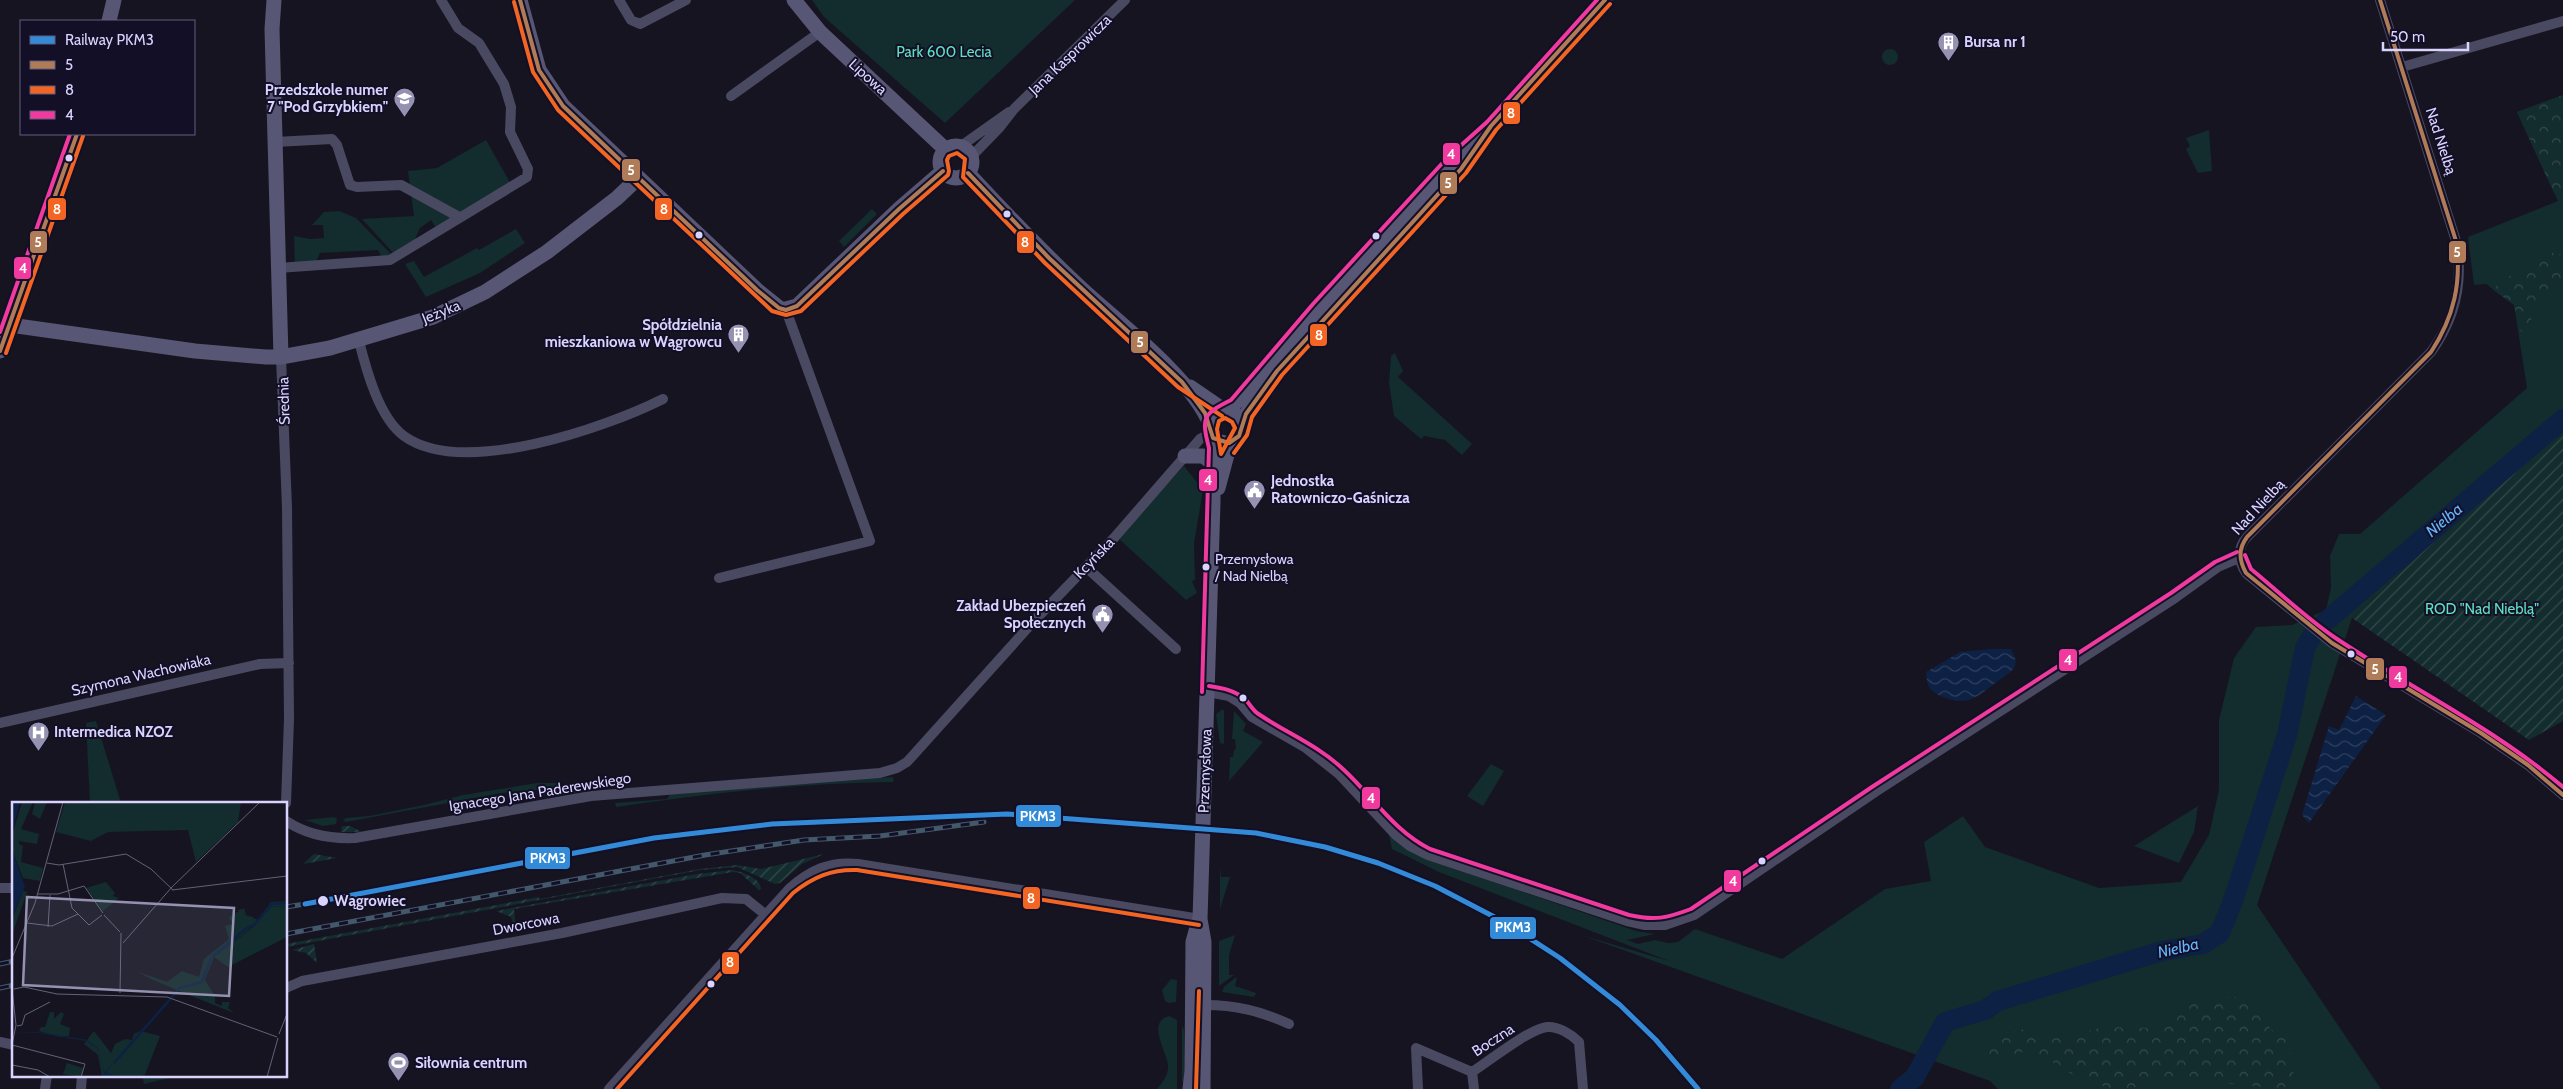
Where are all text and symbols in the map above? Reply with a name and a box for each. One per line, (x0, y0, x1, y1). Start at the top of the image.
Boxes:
street label: Jana Kasprowicza (1024, 10, 1116, 100)
legend (20, 20, 195, 135)
scale bar (2383, 20, 2468, 52)
text: 50 m (2390, 28, 2425, 46)
building icon: Bursa nr 1 (1936, 30, 1960, 61)
text: Railway PKM3 (65, 31, 154, 49)
place label: Bursa nr 1 (1964, 33, 2026, 51)
park label: Park 600 Lecia (896, 43, 993, 61)
street label: Lipowa (845, 55, 891, 99)
text: 5 (65, 56, 73, 74)
text: 8 (65, 81, 74, 99)
place label: Przedszkole numer 7 "Pod Grzybkiem" (265, 81, 388, 116)
school or university icon: Przedszkole numer 7 "Pod Grzybkiem" (392, 87, 416, 118)
line badge: 8 (1502, 101, 1521, 125)
text: 8 (1507, 104, 1515, 122)
street label: Nad Nielbą (2422, 105, 2461, 178)
text: 4 (65, 106, 74, 124)
line badge: 4 (1442, 142, 1461, 166)
text: 4 (1447, 145, 1455, 163)
unlabelled marker (64, 153, 74, 163)
line badge: 5 (621, 158, 641, 182)
text: 5 (627, 161, 635, 179)
line badge: 5 (1439, 171, 1458, 195)
text: 5 (1444, 174, 1452, 192)
line badge: 8 (47, 197, 67, 221)
line badge: 8 (654, 197, 673, 221)
text: 8 (53, 200, 61, 218)
text: 8 (660, 200, 668, 218)
unlabelled marker (1002, 209, 1012, 219)
line badge: 5 (29, 230, 48, 254)
unlabelled marker (694, 230, 704, 240)
line badge: 8 (1016, 230, 1035, 254)
unlabelled marker (1371, 231, 1381, 241)
text: 5 (34, 233, 42, 251)
text: 8 (1021, 233, 1029, 251)
line badge: 5 (2448, 240, 2467, 264)
text: 5 (2453, 243, 2461, 261)
line badge: 4 (13, 256, 32, 280)
text: 4 (19, 259, 27, 277)
street label: Jeżyka (418, 296, 464, 328)
place label: Spółdzielnia mieszkaniowa w Wągrowcu (545, 316, 723, 351)
building icon: Spółdzielnia mieszkaniowa w Wągrowcu (726, 322, 750, 353)
line badge: 8 (1309, 323, 1328, 347)
text: 8 (1315, 326, 1323, 344)
line badge: 5 (1130, 330, 1149, 354)
text: 5 (1136, 333, 1144, 351)
street label: Średnia (273, 376, 294, 425)
line badge: 4 (1198, 468, 1218, 492)
text: 4 (1204, 471, 1212, 489)
place label: Jednostka Ratowniczo-Gaśnicza (1270, 472, 1410, 507)
street label: Nad Nielbą (2228, 475, 2289, 539)
public building icon: Jednostka Ratowniczo-Gaśnicza (1243, 478, 1267, 509)
water label: Nielba (2422, 499, 2466, 541)
street label: Kcyńska (1070, 533, 1119, 583)
place label: Przemysłowa / Nad Nielbą (1214, 550, 1294, 585)
marker: Przemysłowa / Nad Nielbą (1201, 562, 1211, 572)
place label: Zakład Ubezpieczeń Społecznych (956, 597, 1086, 632)
park label: ROD "Nad Nieblą" (2425, 600, 2539, 618)
public building icon: Zakład Ubezpieczeń Społecznych (1090, 603, 1114, 634)
line badge: 4 (2058, 648, 2078, 672)
unlabelled marker (2346, 649, 2356, 659)
street label: Szymona Wachowiaka (70, 650, 213, 700)
text: 4 (2064, 651, 2072, 669)
line badge: 5 (2365, 657, 2385, 681)
text: 5 (2371, 660, 2379, 678)
line badge: 4 (2388, 665, 2408, 689)
text: 4 (2394, 668, 2402, 686)
unlabelled marker (1238, 693, 1248, 703)
hospital icon: Intermedica NZOZ (26, 720, 50, 751)
place label: Intermedica NZOZ (54, 723, 174, 741)
street label: Przemysłowa (1195, 728, 1215, 813)
street label: Ignacego Jana Paderewskiego (448, 769, 632, 815)
line badge: 4 (1361, 786, 1381, 810)
text: 4 (1367, 789, 1375, 807)
inset map (12, 802, 288, 1076)
line badge: PKM3 (1015, 804, 1062, 828)
text: PKM3 (1020, 807, 1056, 825)
line badge: PKM3 (524, 846, 571, 870)
text: PKM3 (530, 849, 566, 867)
unlabelled marker (1757, 856, 1767, 866)
line badge: 4 (1723, 869, 1742, 893)
text: 4 (1729, 872, 1737, 890)
line badge: 8 (1022, 886, 1041, 910)
text: 8 (1027, 889, 1035, 907)
place label: Wągrowiec (334, 892, 406, 910)
marker: Wągrowiec (316, 894, 330, 908)
street label: Dworcowa (491, 909, 562, 939)
line badge: PKM3 (1489, 916, 1537, 940)
text: PKM3 (1495, 918, 1531, 936)
water label: Nielba (2156, 934, 2200, 962)
line badge: 8 (721, 951, 740, 975)
text: 8 (726, 953, 734, 971)
unlabelled marker (706, 979, 716, 989)
street label: Boczna (1469, 1019, 1518, 1060)
sports icon: Siłownia centrum (387, 1051, 411, 1082)
place label: Siłownia centrum (415, 1054, 527, 1072)

